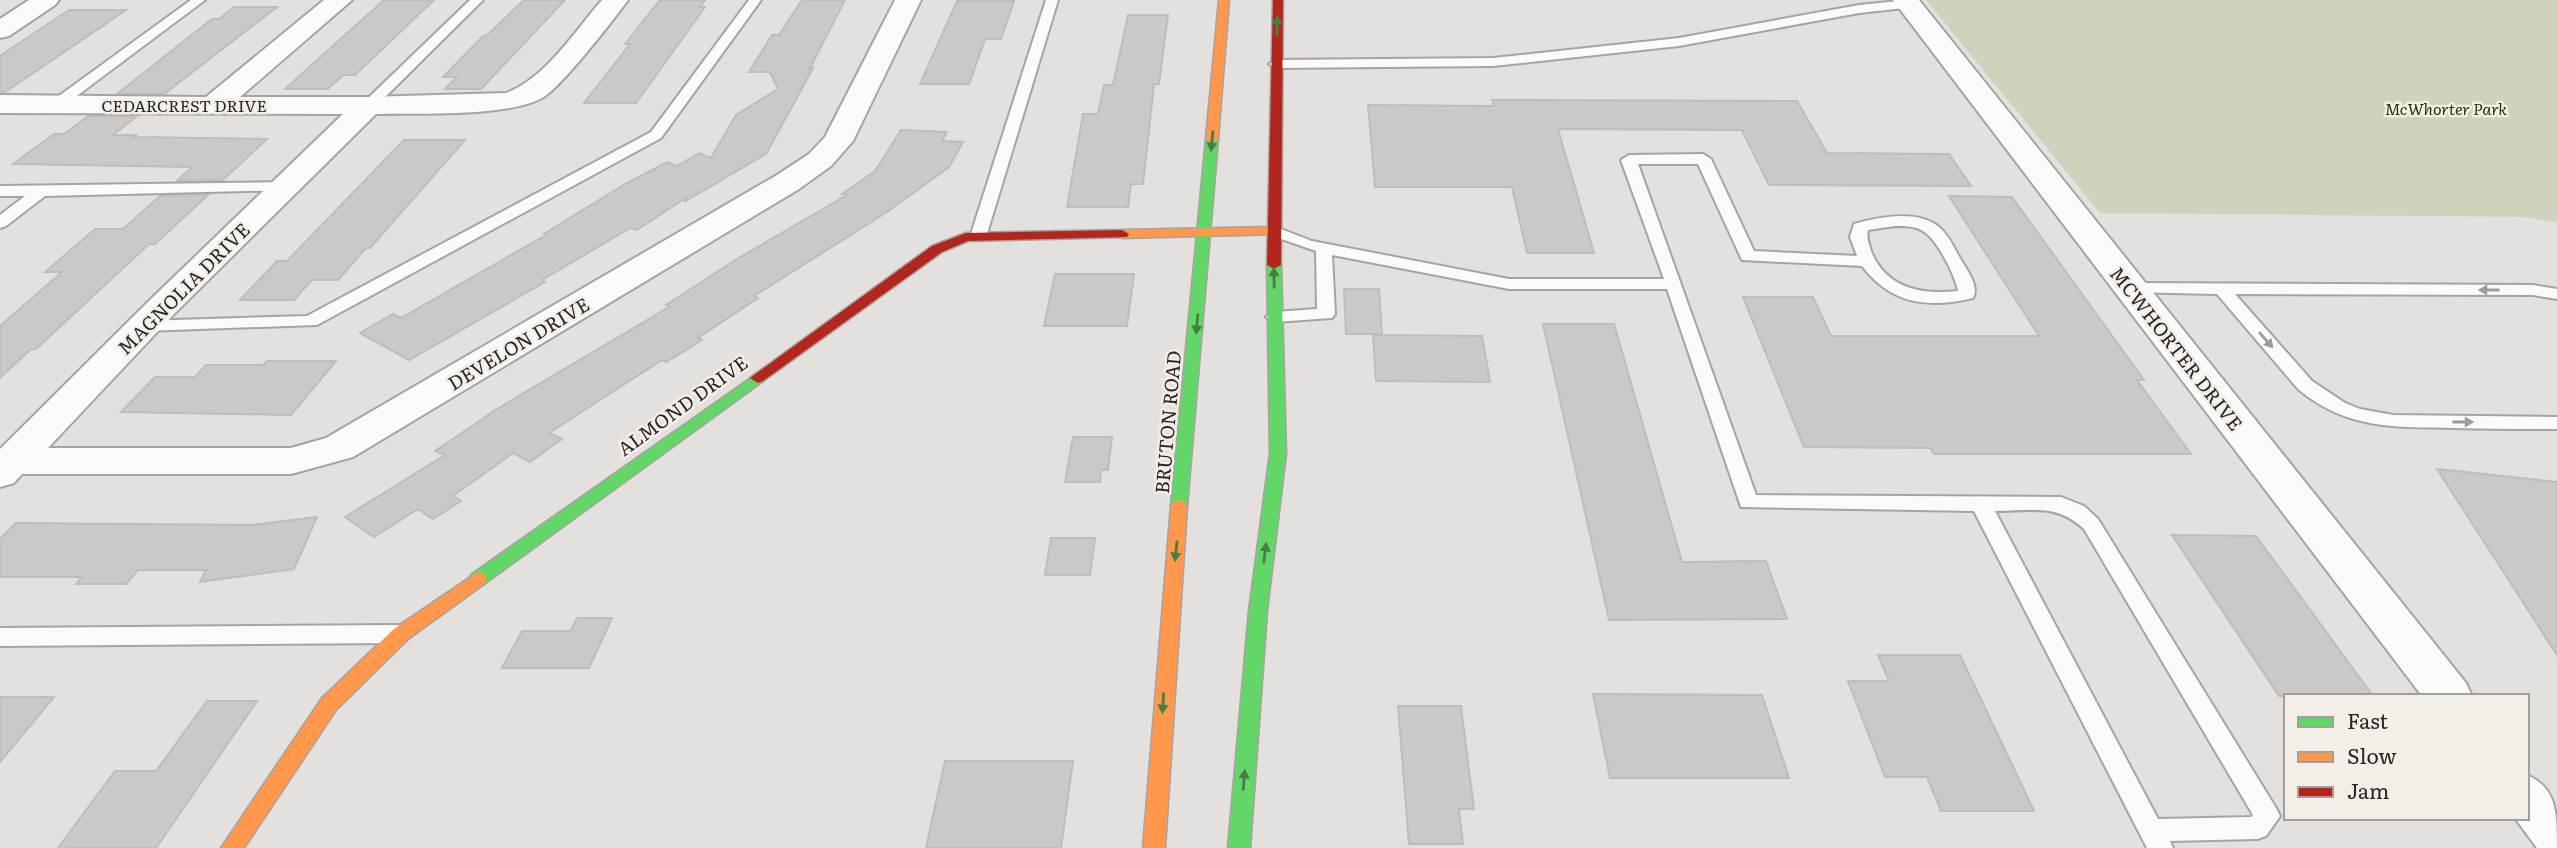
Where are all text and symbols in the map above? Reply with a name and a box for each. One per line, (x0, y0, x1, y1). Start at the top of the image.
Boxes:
one-way arrow (1271, 15, 1283, 37)
street label: CEDARCREST DRIVE (101, 93, 267, 117)
park label: McWhorter Park (2385, 96, 2507, 120)
one-way arrow (1206, 130, 1217, 152)
street label: MAGNOLIA DRIVE (111, 216, 255, 360)
street label: MCWHORTER DRIVE (2104, 260, 2250, 436)
one-way arrow (1268, 267, 1279, 289)
one-way arrow (2478, 284, 2500, 296)
street label: DEVELON DRIVE (442, 290, 594, 396)
one-way arrow (1191, 313, 1202, 335)
one-way arrow (2258, 332, 2273, 349)
street label: ALMOND DRIVE (611, 348, 753, 462)
street label: BRUTON ROAD (1147, 349, 1187, 495)
one-way arrow (2453, 417, 2475, 428)
one-way arrow (1170, 540, 1181, 562)
one-way arrow (1259, 542, 1270, 564)
one-way arrow (1157, 693, 1168, 715)
legend (2284, 694, 2529, 820)
text: Fast (2347, 704, 2388, 735)
text: Slow (2347, 739, 2397, 770)
one-way arrow (1239, 769, 1250, 791)
text: Jam (2347, 774, 2389, 805)

